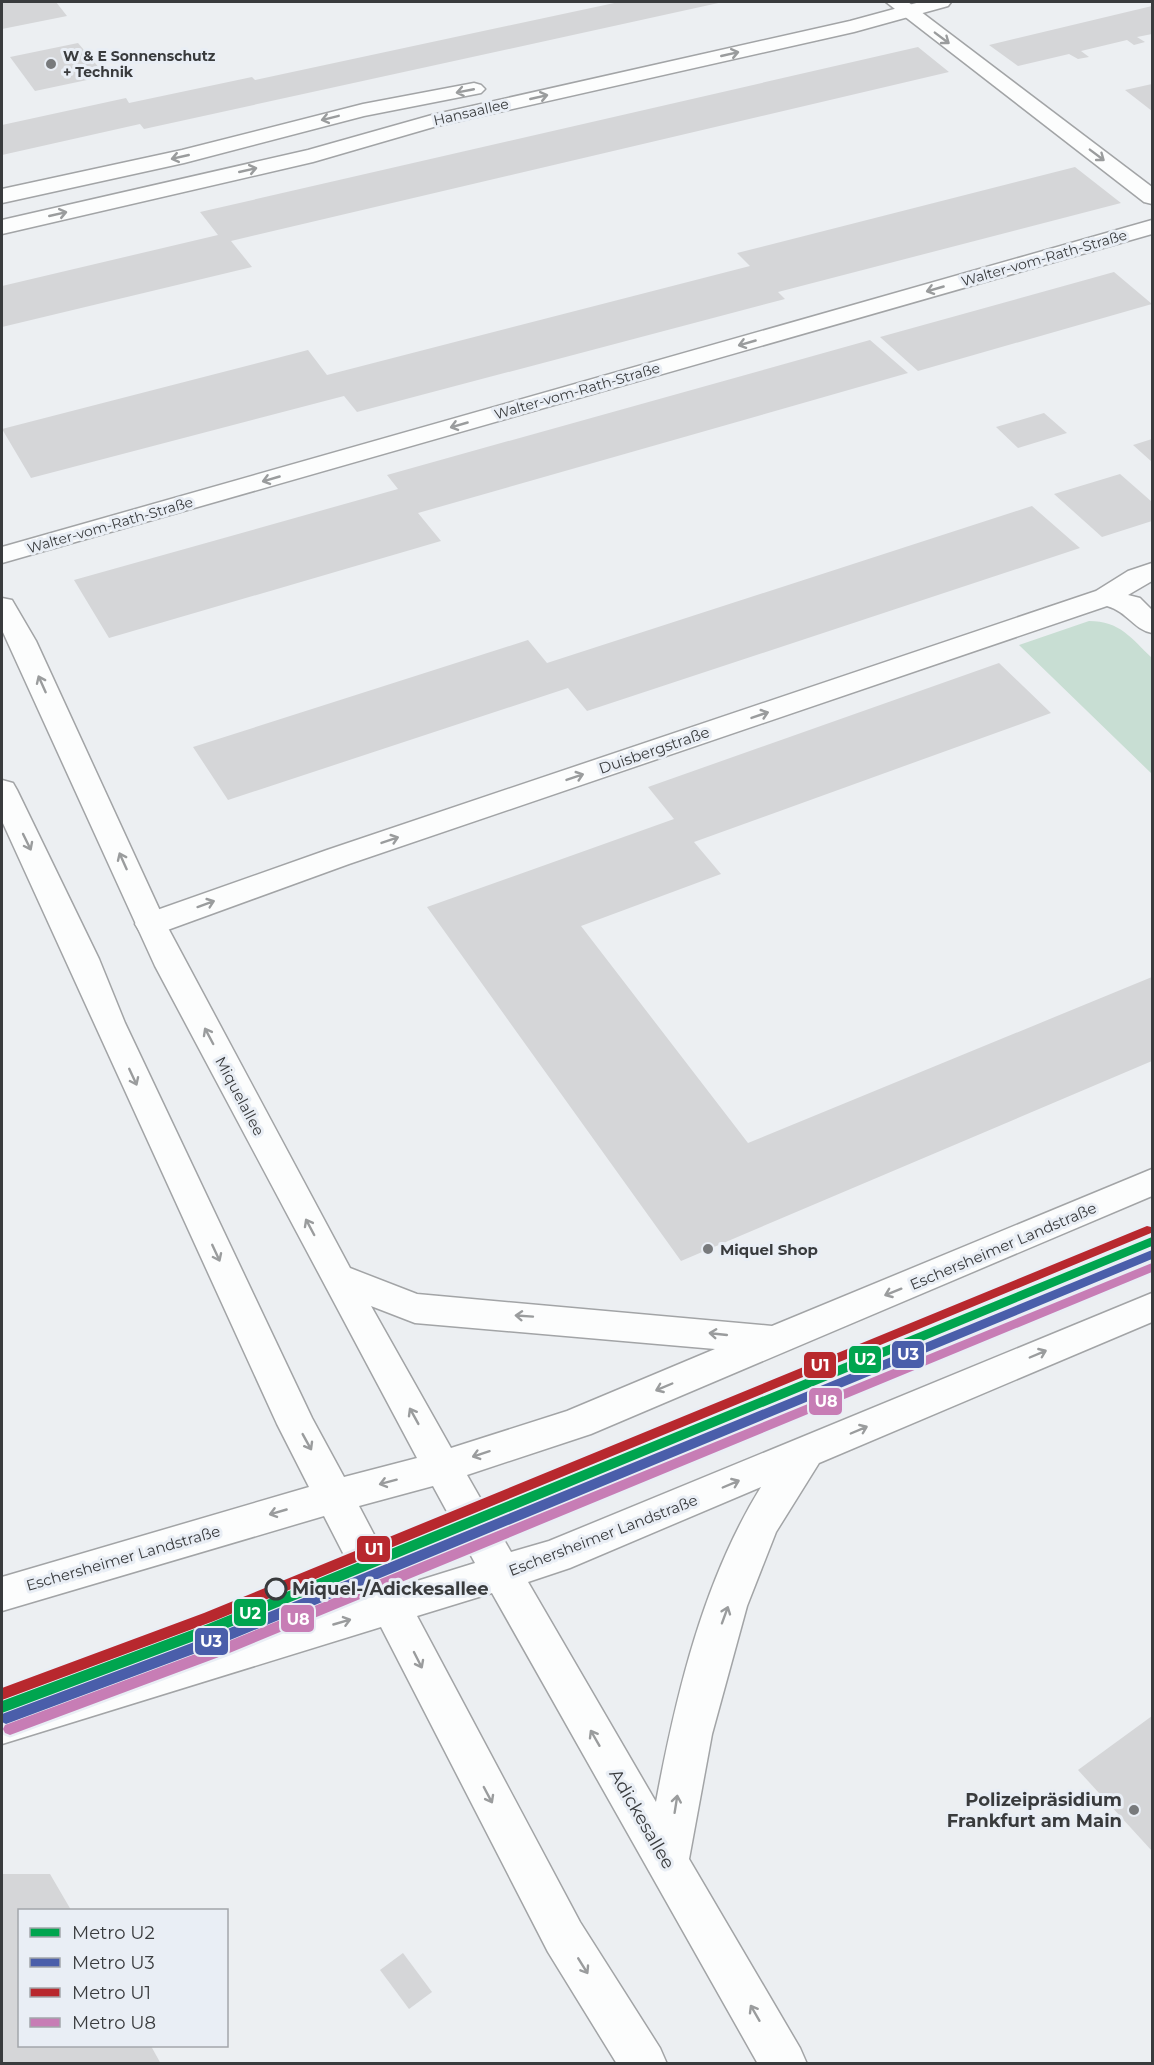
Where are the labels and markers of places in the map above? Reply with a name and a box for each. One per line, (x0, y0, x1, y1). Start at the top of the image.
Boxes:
place label: W & E Sonnenschutz + Technik (63, 47, 216, 81)
marker: W & E Sonnenschutz + Technik (44, 57, 58, 71)
place label: Miquel Shop (720, 1240, 818, 1259)
marker: Miquel Shop (701, 1242, 715, 1256)
marker: Miquel-/Adickesallee (265, 1578, 287, 1600)
place label: Miquel-/Adickesallee (292, 1578, 489, 1600)
place label: Polizeipräsidium Frankfurt am Main (947, 1789, 1122, 1832)
marker: Polizeipräsidium Frankfurt am Main (1127, 1803, 1141, 1817)

